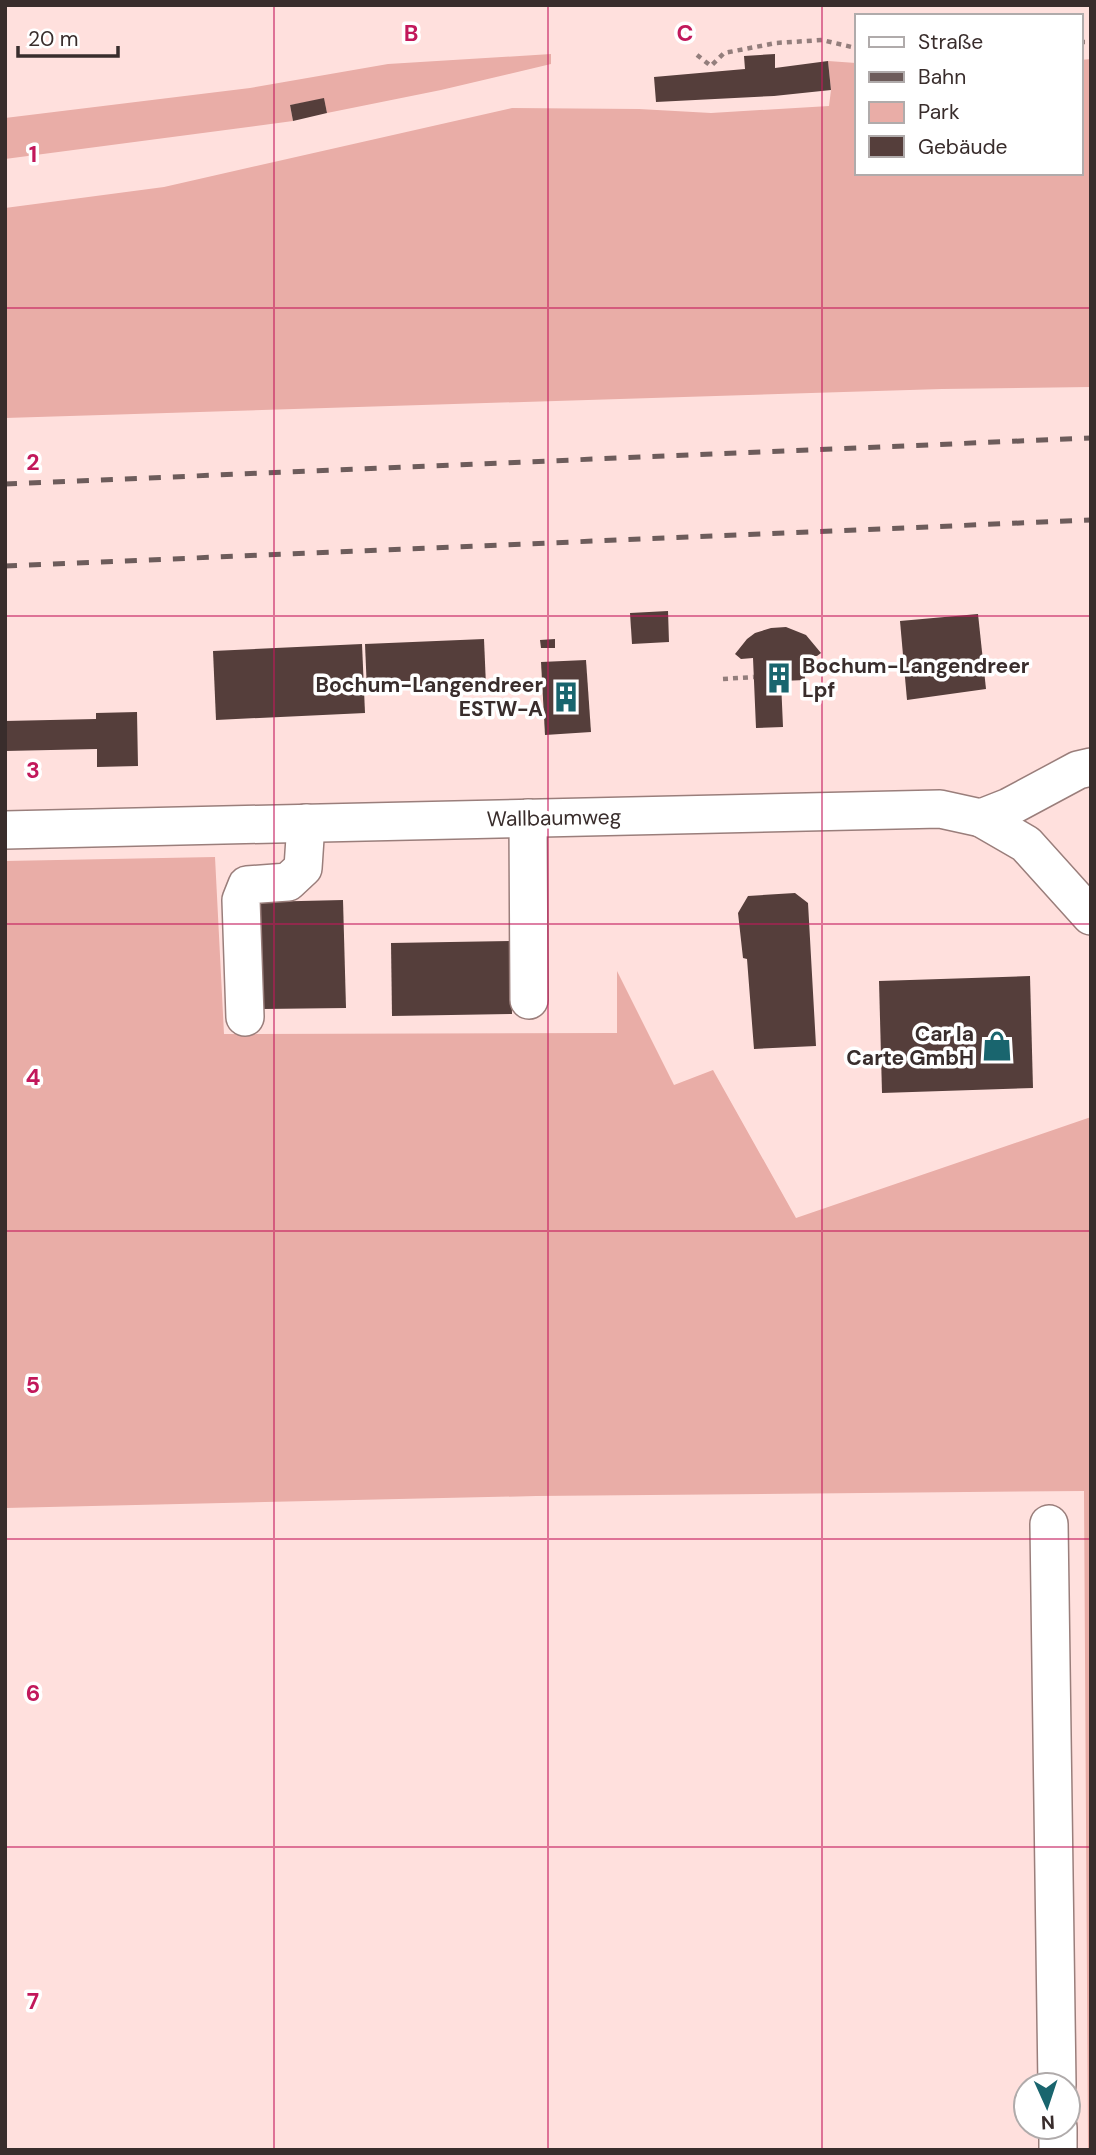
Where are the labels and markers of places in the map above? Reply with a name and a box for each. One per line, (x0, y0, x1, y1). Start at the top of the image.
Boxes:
place label: Bochum-Langendreer Lpf (802, 652, 1030, 704)
building icon: Bochum-Langendreer Lpf (762, 661, 796, 695)
place label: Bochum-Langendreer ESTW-A (316, 671, 543, 723)
building icon: Bochum-Langendreer ESTW-A (549, 680, 583, 714)
place label: Car la Carte GmbH (846, 1020, 974, 1072)
shop icon: Car la Carte GmbH (980, 1029, 1014, 1063)

